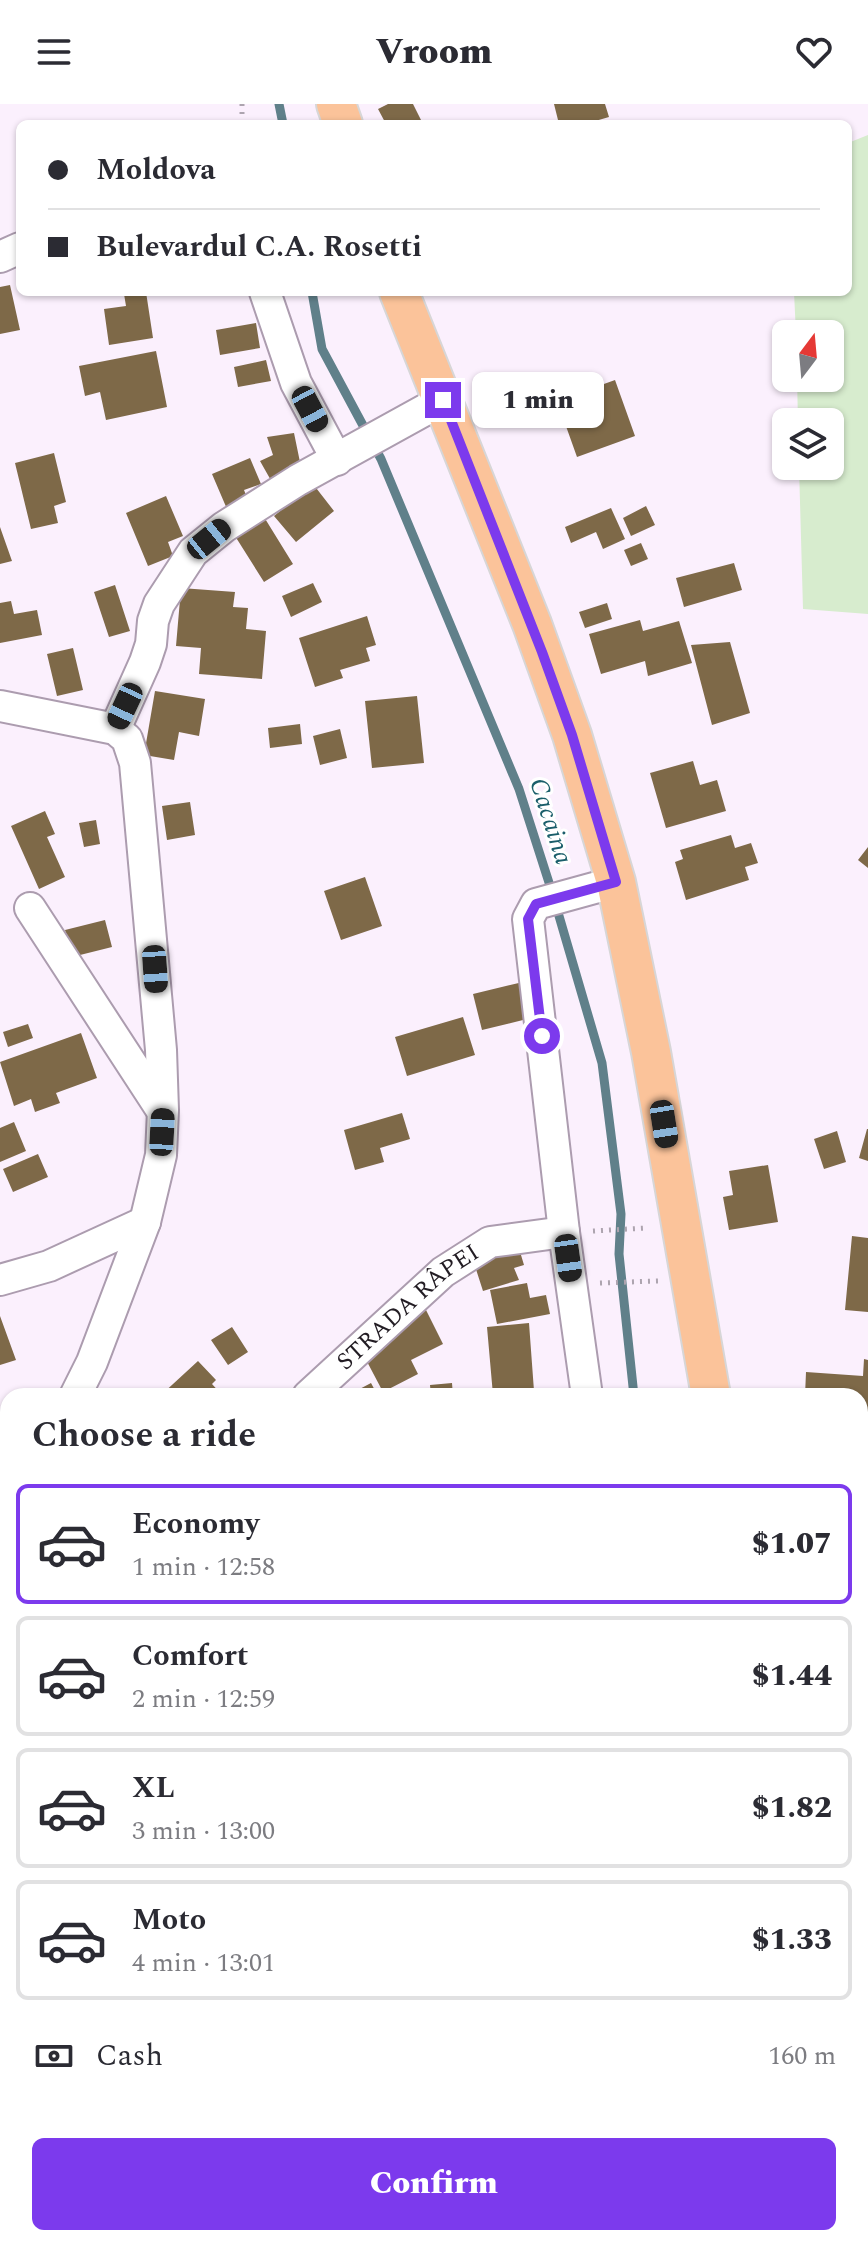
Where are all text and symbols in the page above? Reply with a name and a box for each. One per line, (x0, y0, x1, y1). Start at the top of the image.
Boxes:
text: Vroom (376, 25, 492, 80)
icon: menu (32, 30, 76, 74)
icon: heart (792, 30, 836, 74)
text: Moldova (96, 147, 216, 193)
text: Bulevardul C.A. Rosetti (96, 224, 422, 270)
north arrow (772, 320, 844, 392)
map controls (772, 320, 844, 480)
callout: 1 min (471, 372, 603, 428)
text: 1 min (502, 380, 574, 420)
car (288, 382, 332, 436)
route end (425, 382, 461, 418)
button: layers (772, 408, 844, 480)
car (183, 515, 235, 563)
car (104, 679, 146, 733)
water label: Cacaina (518, 773, 584, 869)
car (141, 944, 169, 994)
route start (524, 1018, 560, 1054)
car (648, 1098, 680, 1150)
car (149, 1107, 175, 1157)
car (553, 1233, 583, 1283)
street label: STRADA RÂPEI (329, 1235, 487, 1379)
text: Choose a ride (32, 1408, 256, 1463)
text: Economy (132, 1501, 259, 1547)
icon: car (36, 1508, 108, 1580)
text: $1.07 (752, 1521, 832, 1567)
text: 1 min · 12:58 (132, 1547, 275, 1587)
text: Comfort (132, 1633, 248, 1679)
icon: car (36, 1640, 108, 1712)
text: $1.44 (752, 1653, 832, 1699)
text: 2 min · 12:59 (132, 1679, 275, 1719)
text: XL (132, 1765, 175, 1811)
icon: car (36, 1772, 108, 1844)
text: $1.82 (752, 1785, 832, 1831)
text: 3 min · 13:00 (132, 1811, 275, 1851)
text: Moto (132, 1897, 206, 1943)
icon: car (36, 1904, 108, 1976)
text: $1.33 (752, 1917, 832, 1963)
text: 4 min · 13:01 (132, 1943, 275, 1983)
text: Cash (96, 2033, 163, 2079)
icon: cash (32, 2034, 76, 2078)
text: 160 m (768, 2036, 836, 2076)
button: Confirm (32, 2138, 836, 2230)

